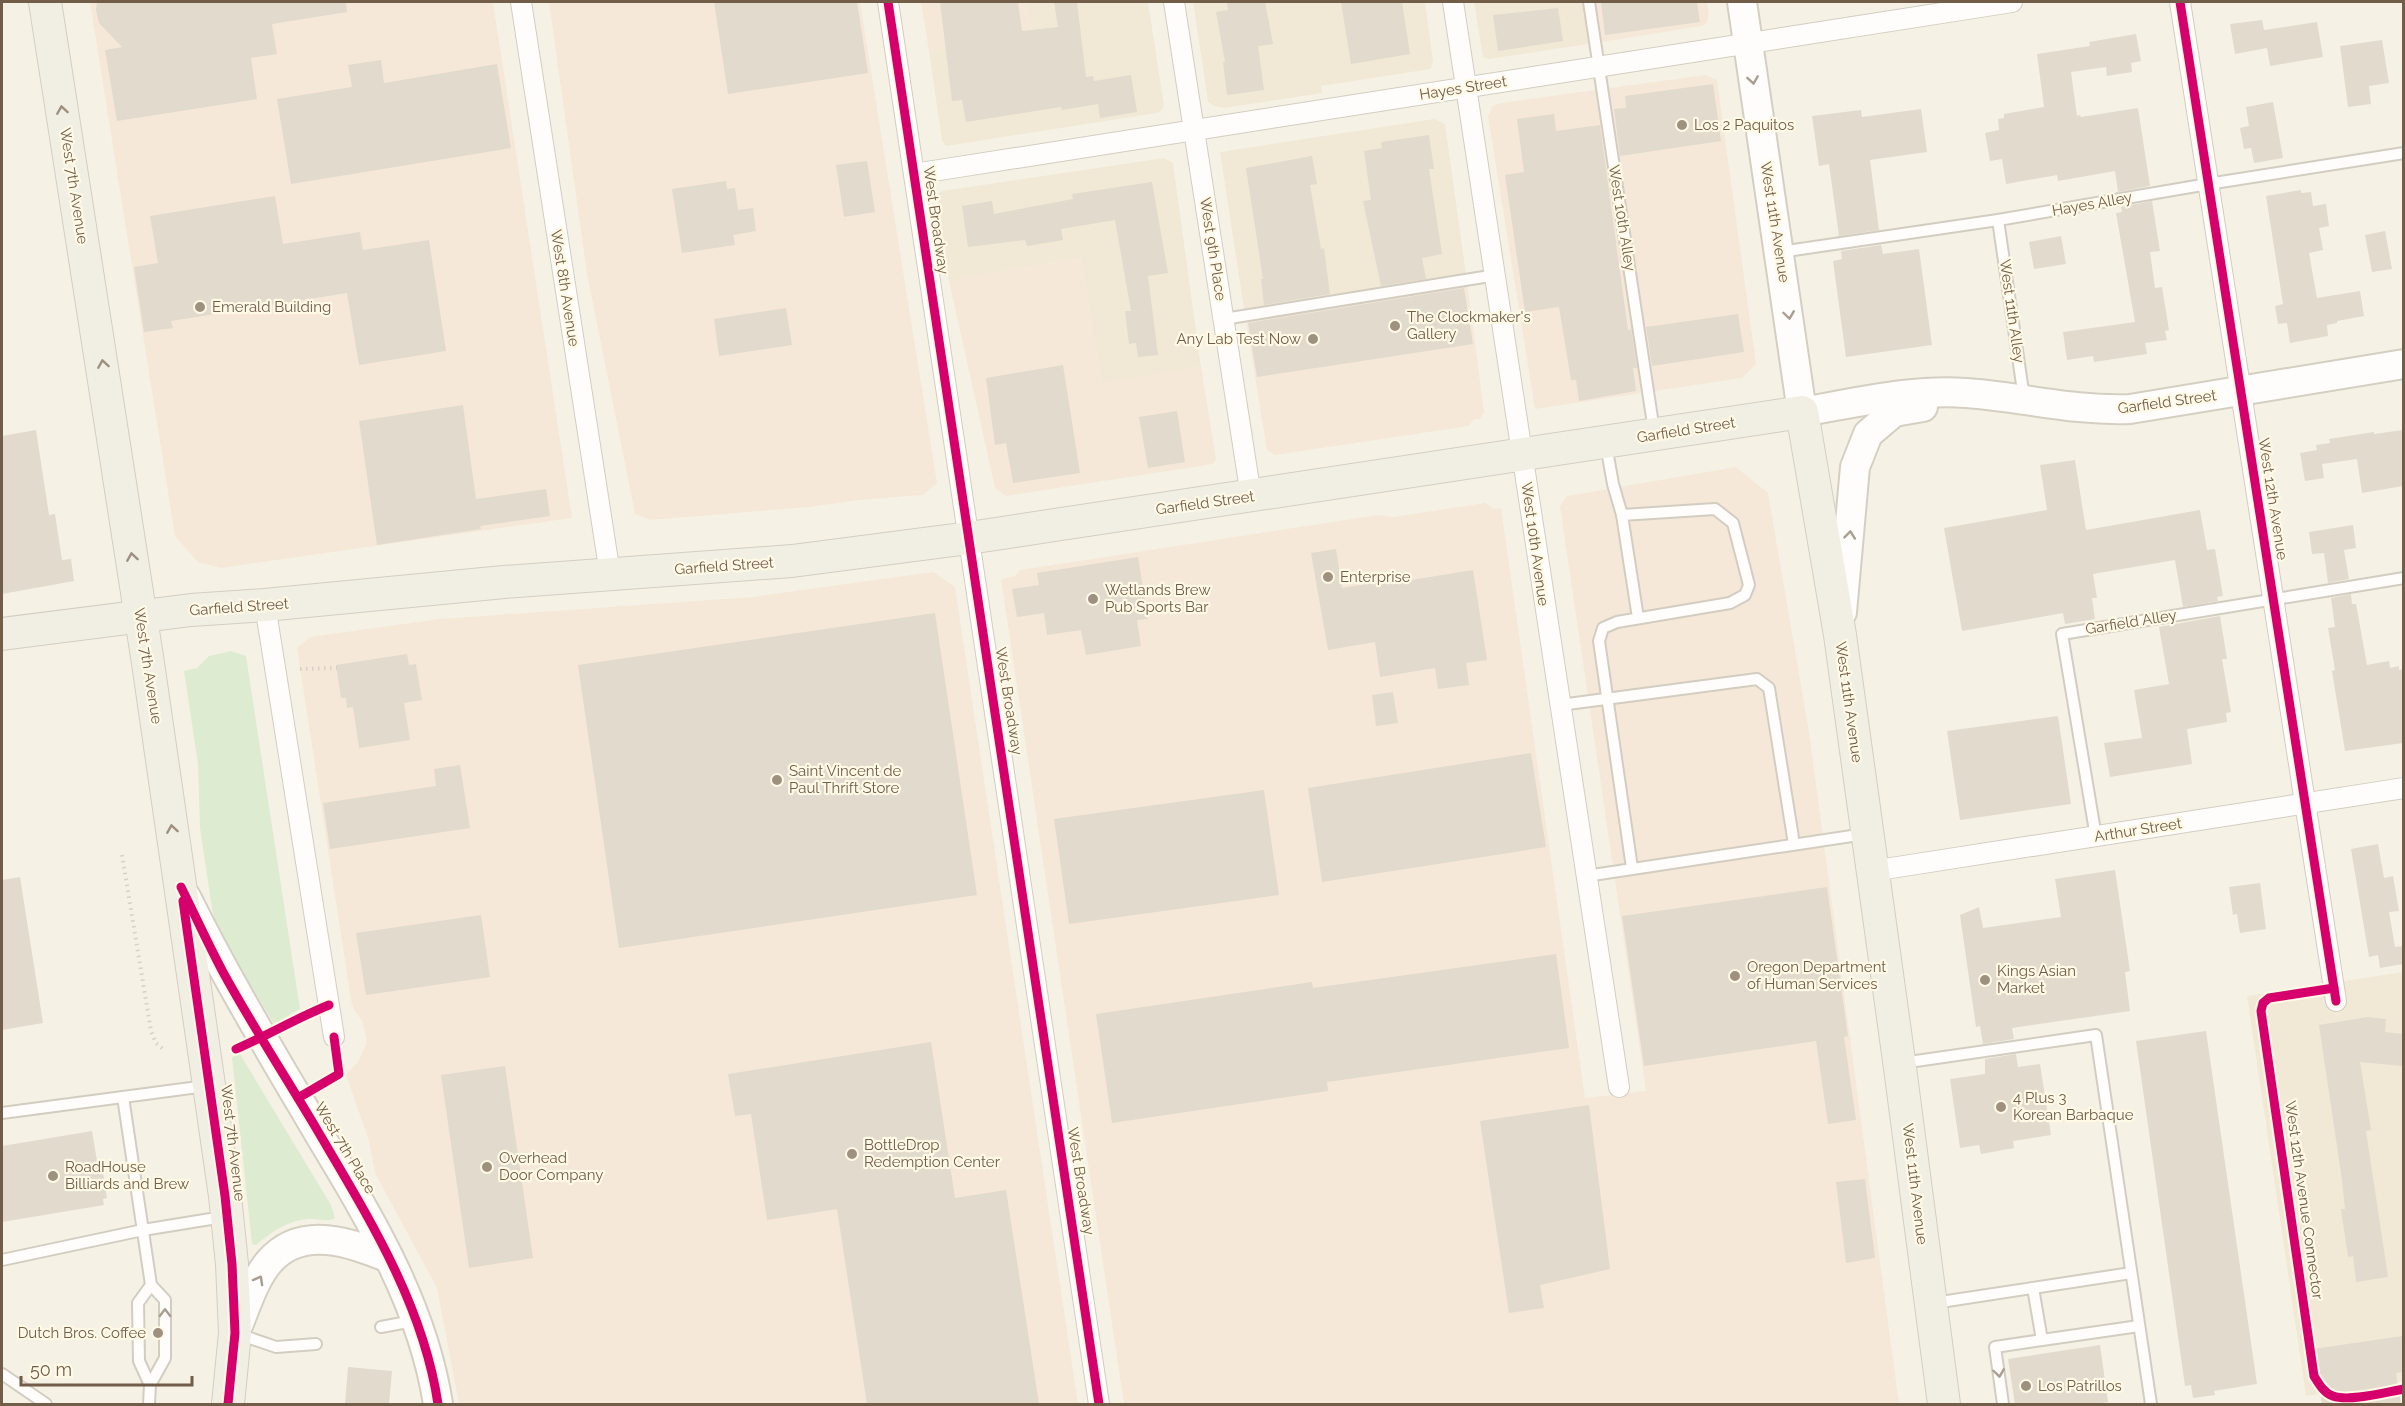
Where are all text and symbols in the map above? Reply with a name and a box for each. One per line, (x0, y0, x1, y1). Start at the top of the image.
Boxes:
street label: Hayes Street (1418, 72, 1508, 104)
one-way arrow (1746, 76, 1758, 85)
one-way arrow (56, 105, 68, 114)
place label: Los 2 Paquitos (1694, 116, 1794, 134)
marker: Los 2 Paquitos (1675, 118, 1689, 132)
street label: West 7th Avenue (56, 127, 92, 246)
street label: West 11th Avenue (1757, 160, 1793, 284)
street label: West 10th Alley (1605, 164, 1639, 272)
street label: West Broadway (919, 165, 953, 275)
street label: Hayes Alley (2050, 188, 2134, 220)
street label: West 9th Place (1196, 196, 1230, 302)
street label: West 8th Avenue (547, 228, 583, 348)
street label: West 11th Alley (1996, 258, 2028, 364)
place label: Emerald Building (212, 298, 331, 316)
marker: Emerald Building (193, 300, 207, 314)
place label: The Clockmaker's Gallery (1407, 308, 1531, 343)
one-way arrow (1782, 310, 1794, 319)
marker: The Clockmaker's Gallery (1388, 319, 1402, 333)
place label: Any Lab Test Now (1176, 330, 1301, 348)
marker: Any Lab Test Now (1306, 332, 1320, 346)
one-way arrow (97, 360, 109, 369)
street label: Garfield Street (2117, 386, 2217, 418)
street label: Garfield Street (1636, 413, 1736, 447)
street label: West 12th Avenue (2254, 437, 2292, 562)
street label: West 10th Avenue (1517, 481, 1553, 607)
street label: Garfield Street (1155, 487, 1255, 519)
one-way arrow (1843, 531, 1856, 540)
one-way arrow (126, 553, 139, 563)
street label: Garfield Street (674, 554, 774, 578)
place label: Enterprise (1340, 568, 1411, 586)
marker: Enterprise (1321, 570, 1335, 584)
place label: Wetlands Brew Pub Sports Bar (1105, 581, 1211, 616)
marker: Wetlands Brew Pub Sports Bar (1086, 592, 1100, 606)
street label: Garfield Street (189, 595, 289, 619)
street label: Garfield Alley (2084, 606, 2178, 638)
street label: West 7th Avenue (130, 607, 166, 726)
street label: West 11th Avenue (1832, 640, 1866, 764)
street label: West Broadway (992, 646, 1026, 756)
place label: Saint Vincent de Paul Thrift Store (789, 762, 902, 797)
marker: Saint Vincent de Paul Thrift Store (770, 773, 784, 787)
street label: Arthur Street (2093, 814, 2183, 846)
one-way arrow (166, 824, 179, 834)
place label: Oregon Department of Human Services (1747, 958, 1886, 993)
place label: Kings Asian Market (1997, 962, 2076, 997)
marker: Oregon Department of Human Services (1728, 969, 1742, 983)
marker: Kings Asian Market (1978, 973, 1992, 987)
street label: West 7th Avenue (217, 1084, 249, 1203)
place label: 4 Plus 3 Korean Barbaque (2013, 1089, 2134, 1124)
street label: West 7th Place (311, 1099, 380, 1197)
marker: 4 Plus 3 Korean Barbaque (1994, 1100, 2008, 1114)
street label: West 12th Avenue Connector (2281, 1100, 2327, 1301)
street label: West 11th Avenue (1899, 1122, 1931, 1246)
street label: West Broadway (1064, 1126, 1098, 1236)
place label: BottleDrop Redemption Center (864, 1136, 1001, 1171)
marker: BottleDrop Redemption Center (845, 1147, 859, 1161)
place label: Overhead Door Company (499, 1149, 603, 1184)
place label: RoadHouse Billiards and Brew (65, 1158, 189, 1193)
marker: Overhead Door Company (480, 1160, 494, 1174)
marker: RoadHouse Billiards and Brew (46, 1169, 60, 1183)
one-way arrow (252, 1275, 263, 1286)
one-way arrow (159, 1308, 171, 1317)
place label: Dutch Bros. Coffee (18, 1324, 146, 1342)
marker: Dutch Bros. Coffee (151, 1326, 165, 1340)
scale bar (21, 1349, 192, 1387)
text: 50 m (30, 1359, 72, 1380)
one-way arrow (1992, 1369, 2004, 1378)
place label: Los Patrillos (2038, 1377, 2122, 1395)
marker: Los Patrillos (2019, 1379, 2033, 1393)

